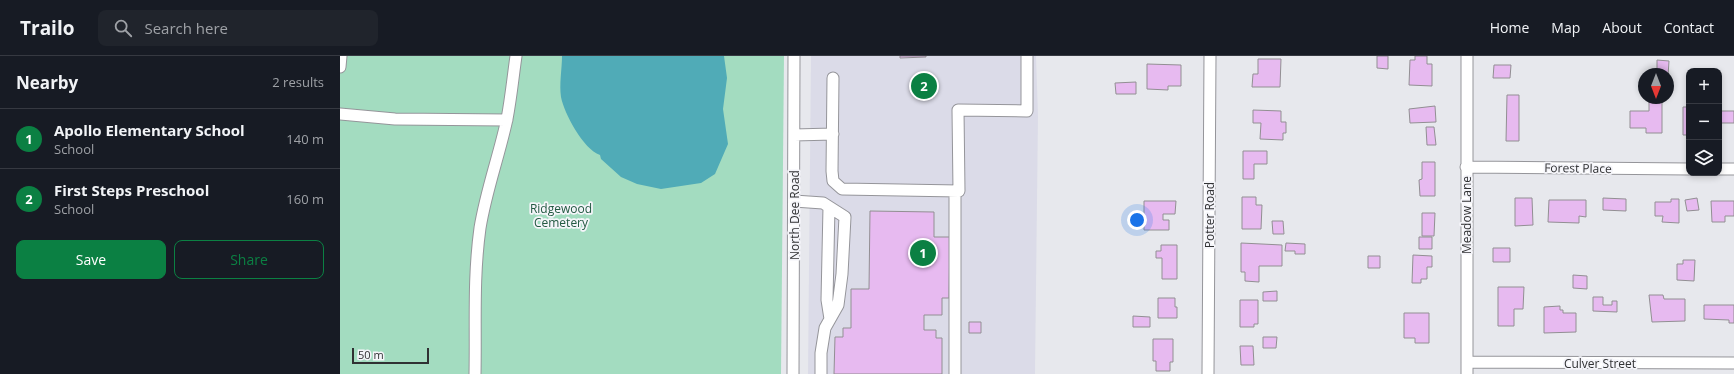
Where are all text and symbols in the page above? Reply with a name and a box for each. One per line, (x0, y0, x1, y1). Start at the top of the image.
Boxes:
search box (98, 10, 378, 46)
text: Trailo (20, 15, 74, 41)
icon: search (112, 17, 134, 39)
text: Search here (144, 18, 228, 38)
text: Home (1490, 18, 1529, 37)
text: Map (1551, 18, 1580, 37)
text: About (1602, 18, 1642, 37)
text: Contact (1664, 18, 1714, 37)
north arrow (1638, 68, 1674, 104)
map controls (1686, 68, 1722, 176)
button: + (1686, 68, 1722, 104)
text: Nearby (16, 71, 78, 94)
pin: 2 (911, 71, 937, 101)
text: 2 results (272, 73, 324, 91)
button: − (1686, 104, 1722, 140)
text: Apollo Elementary School (54, 120, 245, 140)
text: 1 (25, 130, 33, 148)
text: 140 m (286, 130, 324, 148)
text: School (54, 140, 94, 158)
button: layers (1686, 140, 1722, 176)
street label: Forest Place (1544, 159, 1612, 177)
street label: North Dee Road (786, 170, 803, 260)
street label: Meadow Lane (1458, 176, 1475, 254)
text: First Steps Preschool (54, 180, 209, 200)
street label: Potter Road (1201, 182, 1218, 248)
text: 2 (25, 190, 33, 208)
text: 160 m (286, 190, 324, 208)
text: School (54, 200, 94, 218)
park label: Ridgewood Cemetery (530, 200, 592, 231)
your location (1127, 210, 1147, 230)
pin: 1 (910, 238, 936, 268)
button: Save (16, 240, 166, 279)
button: Share (174, 240, 324, 279)
scale bar (352, 346, 429, 365)
text: 50 m (358, 347, 384, 362)
street label: Culver Street (1564, 355, 1636, 372)

